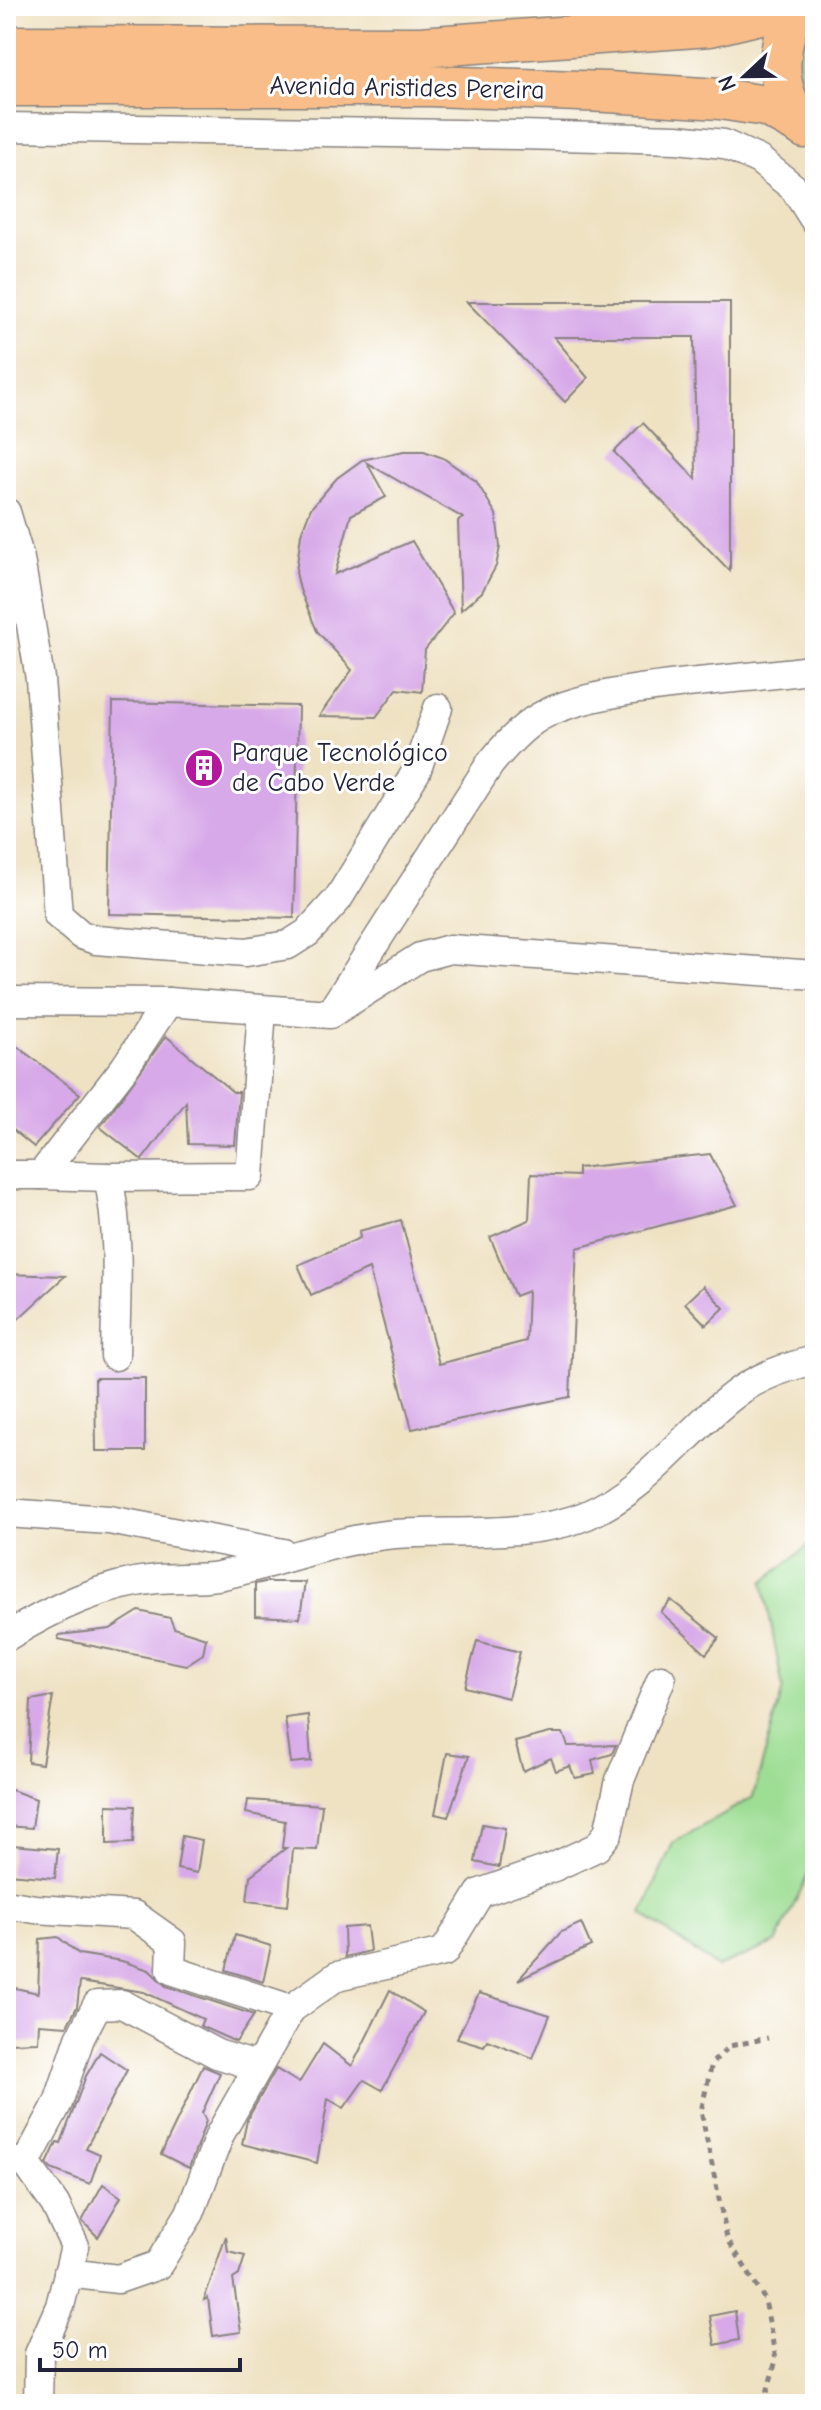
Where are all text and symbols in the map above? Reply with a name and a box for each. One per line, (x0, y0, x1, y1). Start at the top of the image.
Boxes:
north arrow (705, 36, 785, 116)
street label: Avenida Aristides Pereira (269, 71, 545, 105)
text: N (713, 72, 742, 95)
place label: Parque Tecnológico de Cabo Verde (232, 738, 448, 798)
building icon: Parque Tecnológico de Cabo Verde (183, 747, 225, 789)
scale bar (40, 2322, 240, 2372)
text: 50 m (52, 2336, 108, 2364)

